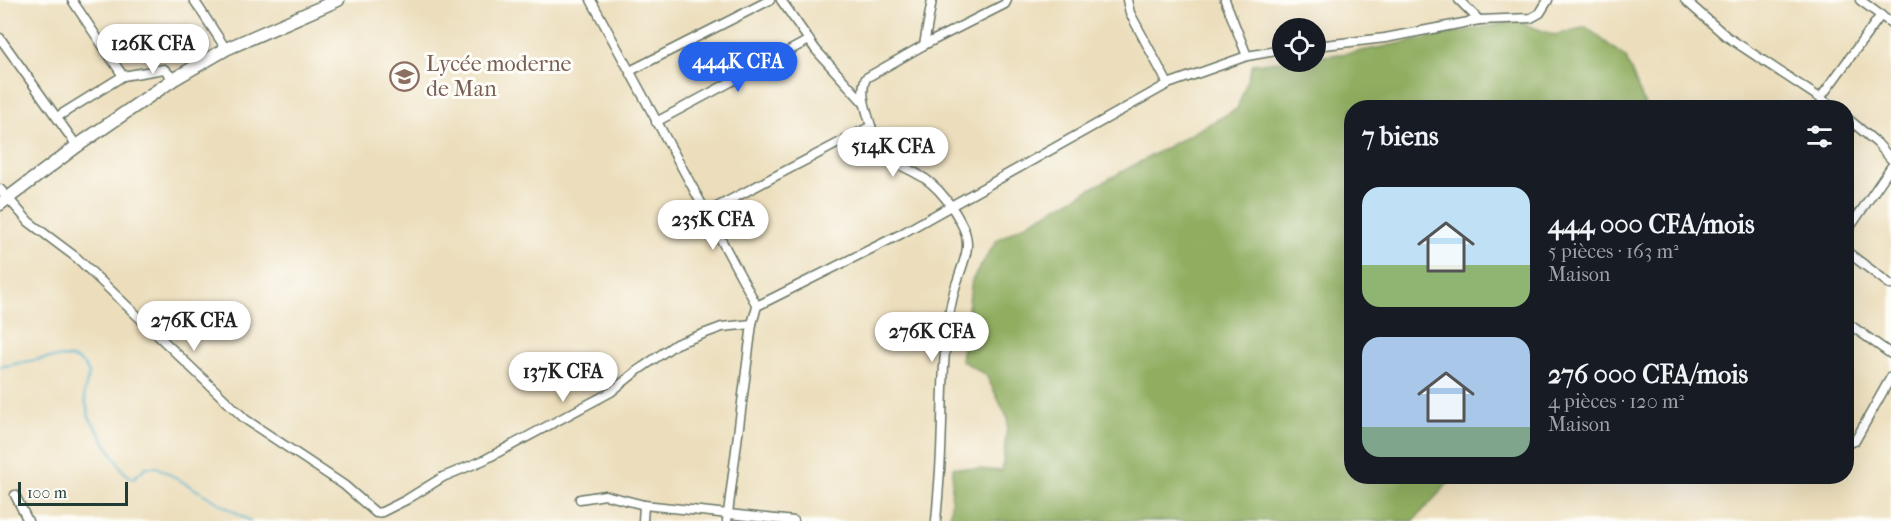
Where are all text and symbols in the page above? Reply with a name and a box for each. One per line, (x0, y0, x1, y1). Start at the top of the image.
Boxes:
map controls (1272, 18, 1326, 72)
button: locate (1272, 18, 1326, 72)
pin: 126K CFA (91, 24, 215, 75)
text: 126K CFA (111, 32, 195, 55)
pin: 444K CFA (676, 42, 800, 93)
text: 444K CFA (692, 50, 784, 73)
place label: Lycée moderne de Man (426, 51, 572, 102)
school or university icon: Lycée moderne de Man (389, 61, 421, 93)
icon: filters (1803, 120, 1836, 153)
text: 7 biens (1362, 121, 1439, 152)
pin: 514K CFA (831, 127, 955, 178)
text: 514K CFA (851, 135, 935, 158)
pin: 235K CFA (651, 200, 775, 251)
text: 235K CFA (672, 208, 754, 231)
text: 444 000 CFA/mois (1548, 209, 1755, 240)
icon: home (1410, 211, 1482, 283)
text: 5 pièces · 163 m² (1548, 240, 1679, 263)
text: Maison (1548, 263, 1610, 286)
pin: 276K CFA (132, 301, 256, 352)
text: 276K CFA (151, 309, 237, 332)
pin: 276K CFA (870, 312, 994, 363)
text: 276K CFA (889, 320, 975, 343)
pin: 137K CFA (501, 352, 625, 403)
text: 276 000 CFA/mois (1548, 359, 1748, 390)
text: 137K CFA (523, 360, 603, 383)
icon: home (1410, 361, 1482, 433)
text: 4 pièces · 120 m² (1548, 390, 1684, 413)
text: Maison (1548, 413, 1610, 436)
scale bar (18, 479, 128, 506)
text: 100 m (27, 483, 67, 502)

